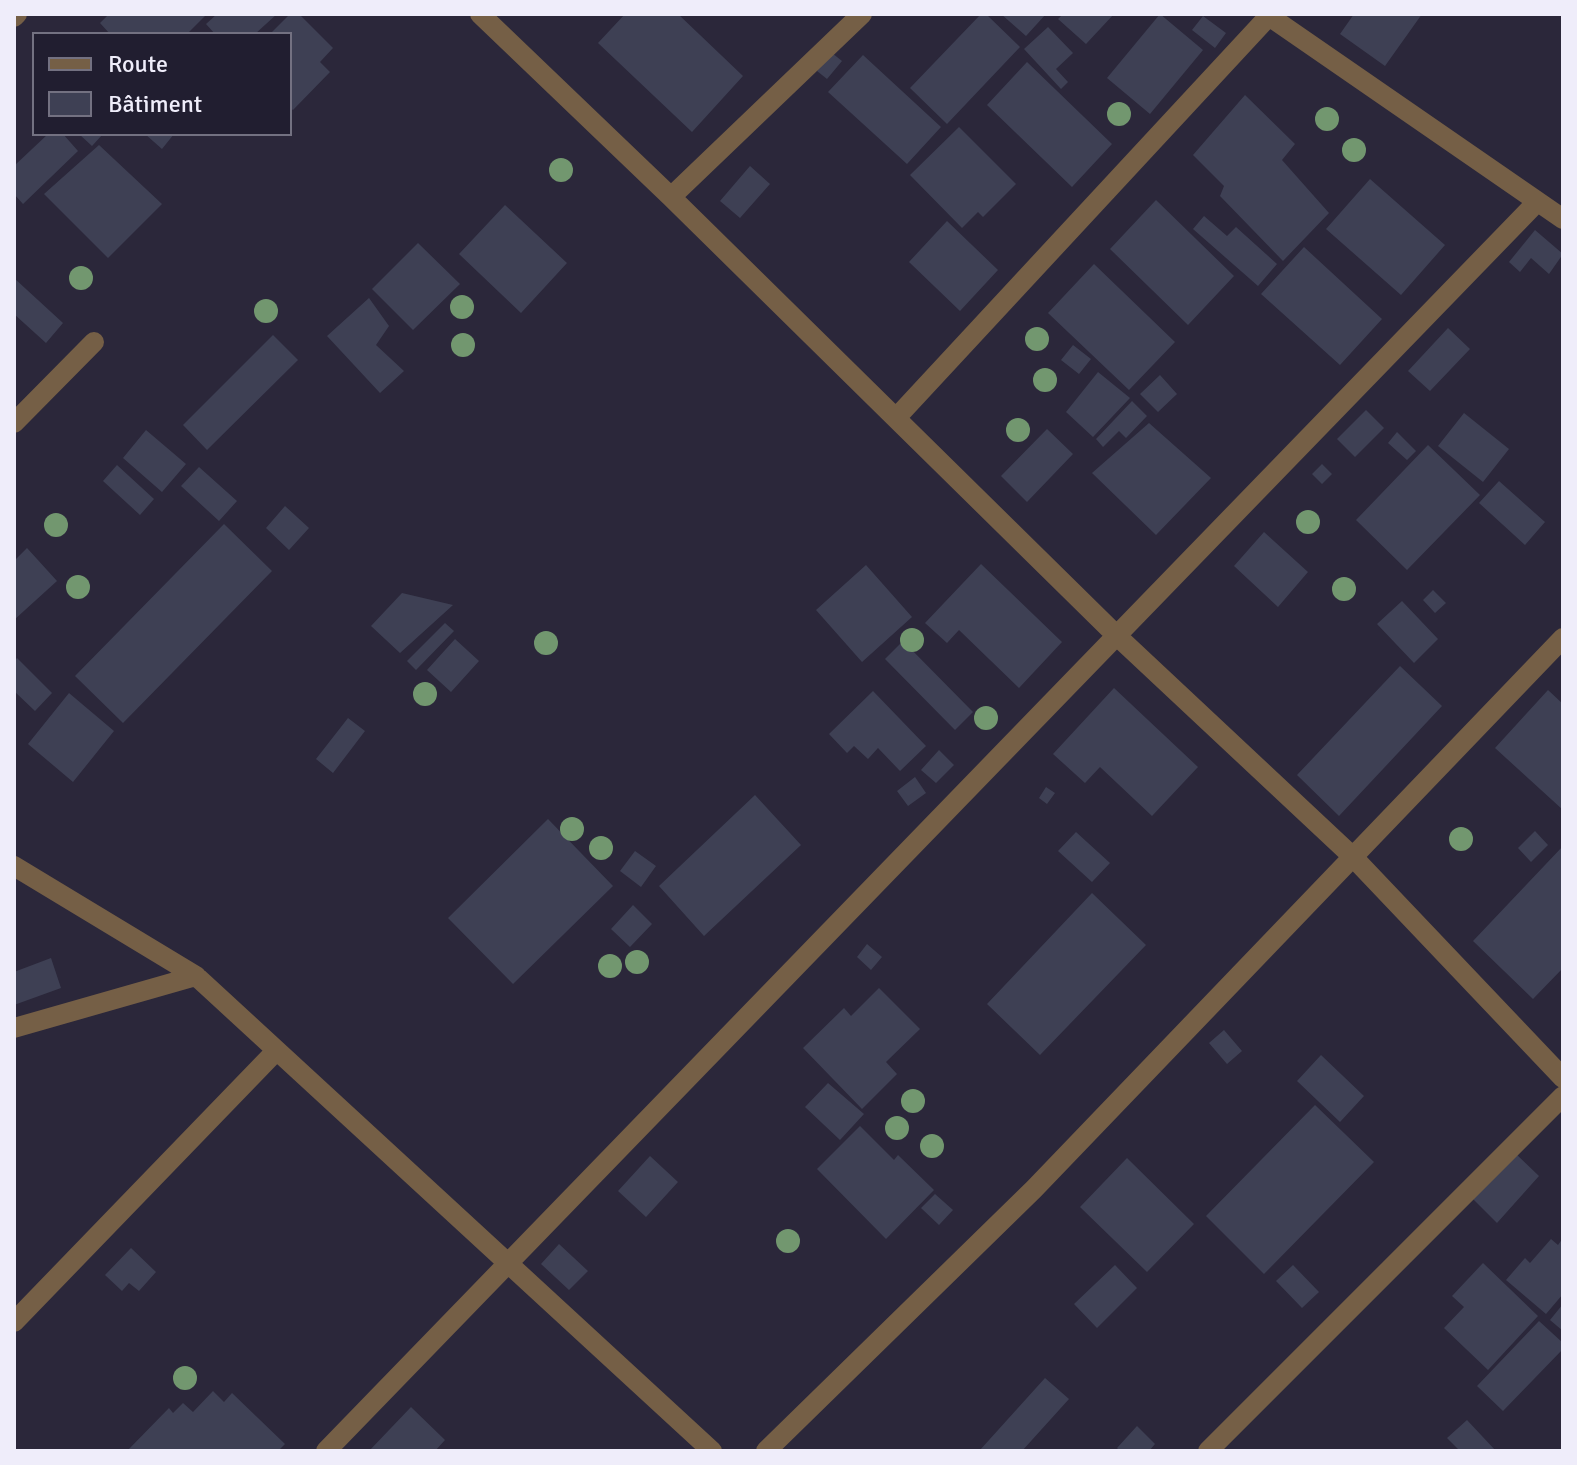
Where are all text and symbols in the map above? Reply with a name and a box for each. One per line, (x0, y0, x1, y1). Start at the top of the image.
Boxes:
legend (32, 32, 292, 136)
text: Route (108, 49, 168, 79)
text: Bâtiment (108, 89, 202, 119)

